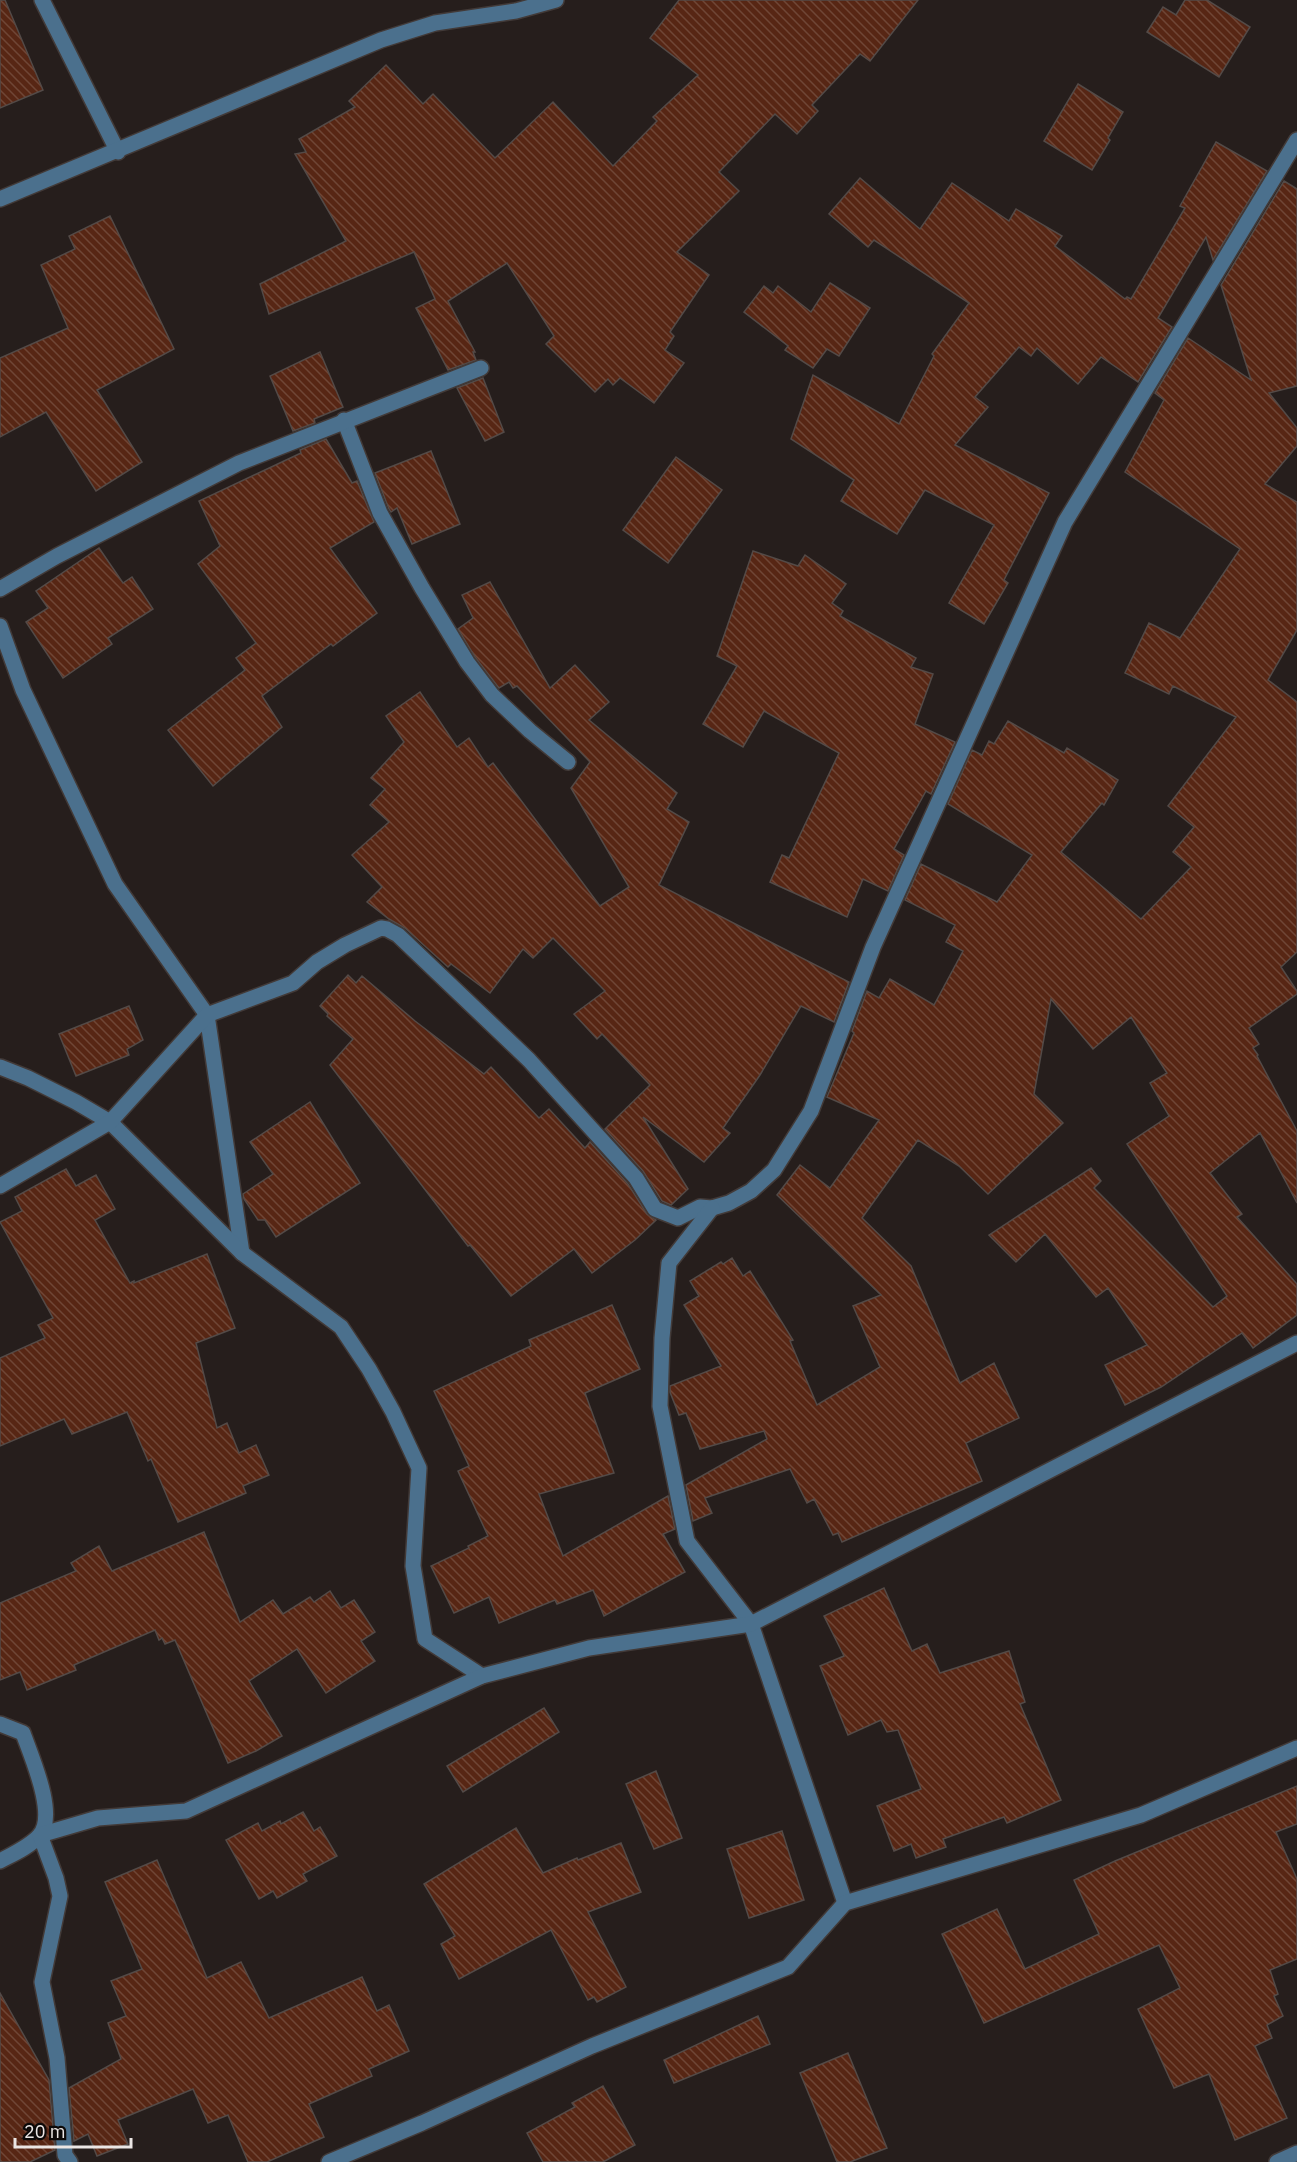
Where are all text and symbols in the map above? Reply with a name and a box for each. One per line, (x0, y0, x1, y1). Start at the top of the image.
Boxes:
scale bar (15, 2111, 130, 2149)
text: 20 m (24, 2120, 66, 2143)

